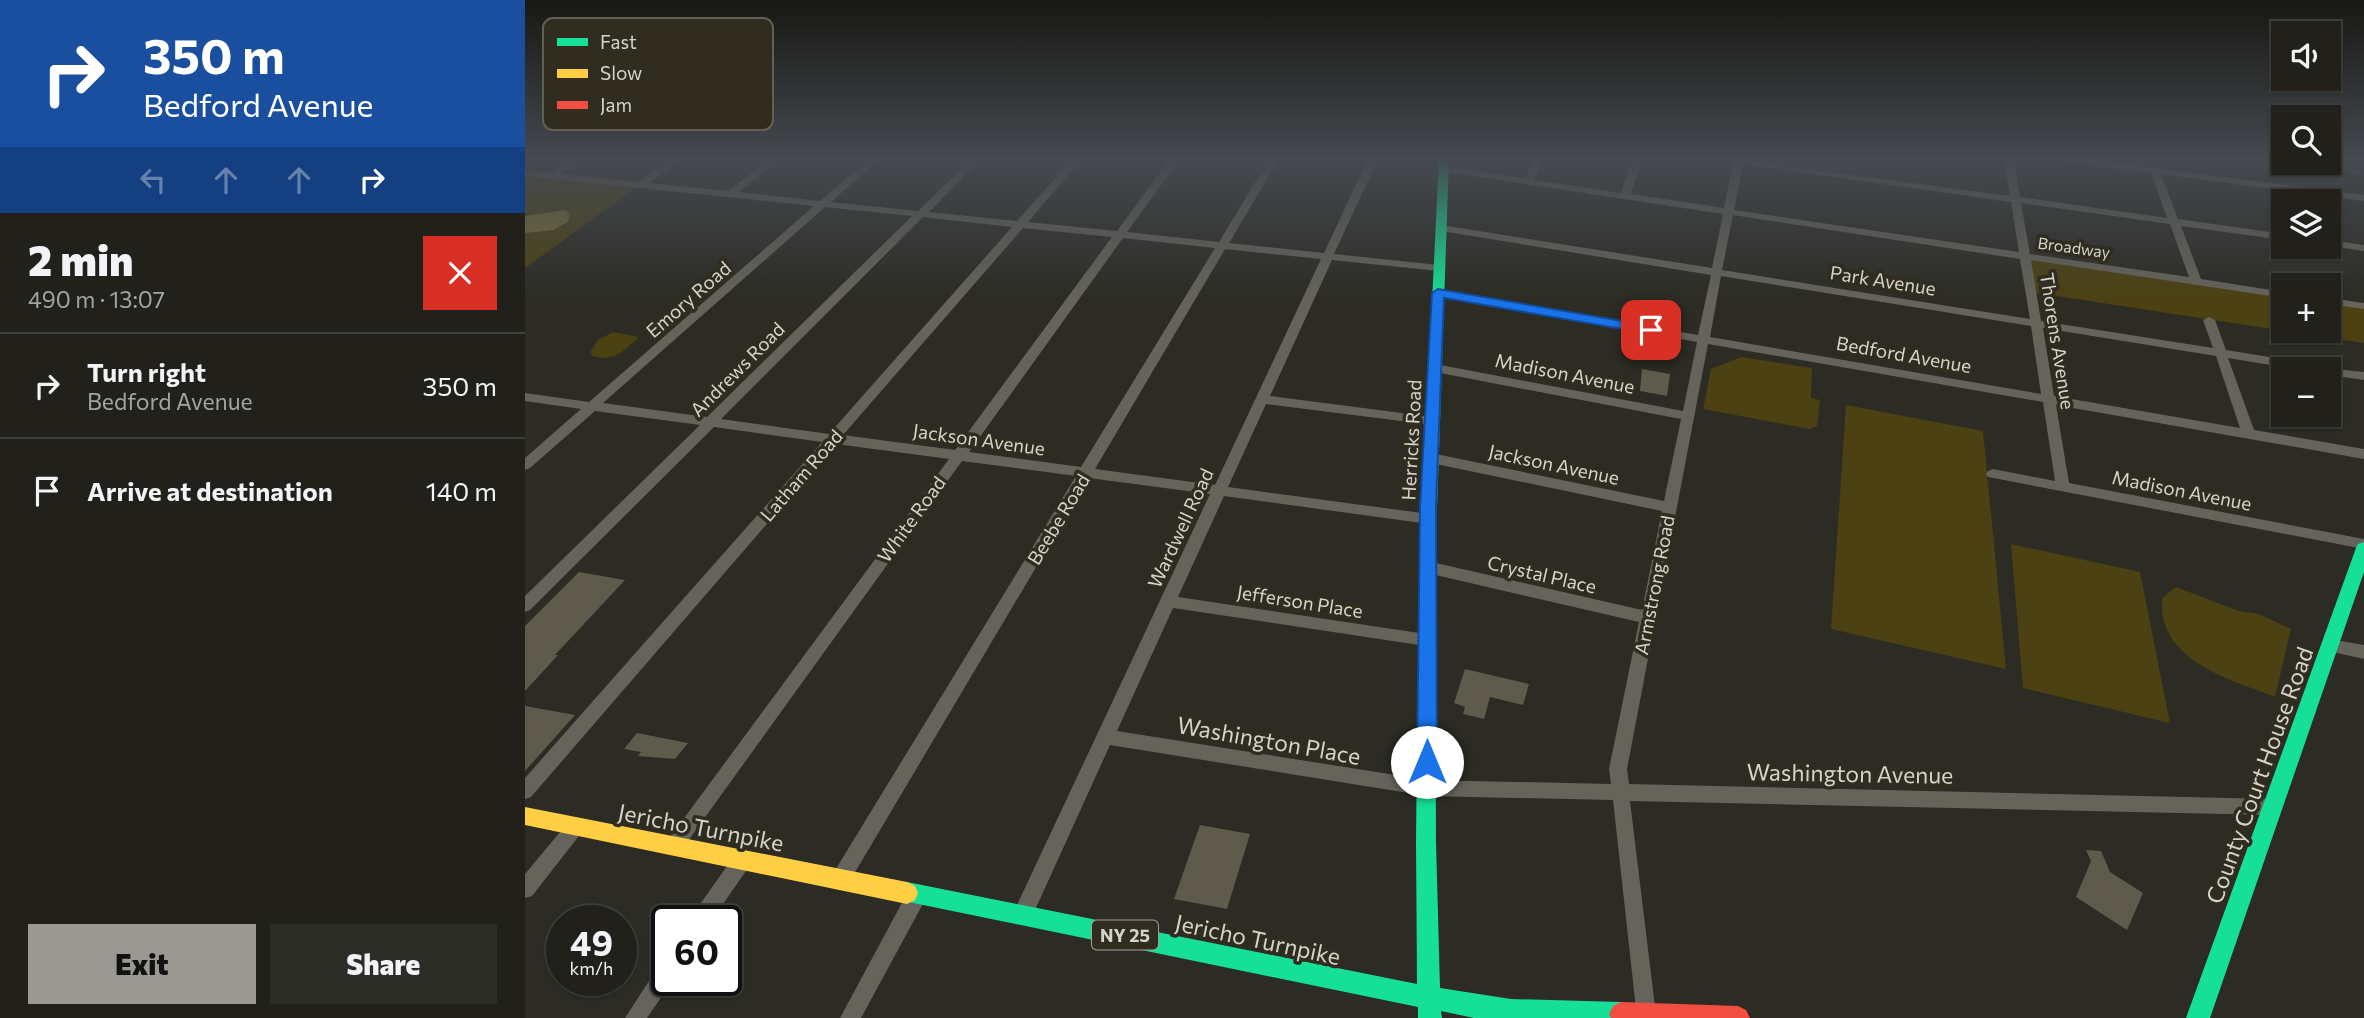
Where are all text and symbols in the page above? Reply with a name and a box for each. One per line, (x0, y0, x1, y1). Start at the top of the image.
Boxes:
legend (543, 18, 773, 130)
map controls (2271, 21, 2341, 427)
button: sound (2271, 21, 2341, 91)
text: 350 m (143, 24, 285, 84)
icon: right (28, 28, 119, 119)
text: Fast (600, 30, 637, 53)
text: Slow (600, 61, 642, 84)
text: Bedford Avenue (143, 84, 374, 124)
text: Jam (600, 93, 632, 116)
button: search (2271, 105, 2341, 175)
icon: left (134, 161, 172, 199)
icon: ahead (207, 161, 245, 199)
icon: ahead (280, 161, 318, 199)
icon: right (353, 161, 391, 199)
button: layers (2271, 189, 2341, 259)
text: 2 min (28, 233, 134, 285)
street label: Broadway (2037, 233, 2111, 261)
button: close (423, 236, 497, 310)
street label: Emory Road (641, 256, 735, 342)
street label: Park Avenue (1828, 260, 1938, 300)
street label: Thorens Avenue (2036, 271, 2080, 411)
button: + (2271, 273, 2341, 343)
text: 490 m · 13:07 (28, 285, 165, 313)
pin (1621, 300, 1681, 360)
icon: arrive (1632, 311, 1670, 349)
street label: Andrews Road (685, 317, 789, 421)
street label: Bedford Avenue (1835, 331, 1973, 377)
street label: Madison Avenue (1493, 348, 1637, 398)
text: Turn right (87, 356, 206, 387)
button: − (2271, 357, 2341, 427)
icon: right (28, 367, 66, 405)
text: 350 m (423, 370, 497, 401)
street label: Herricks Road (1396, 379, 1426, 501)
text: Bedford Avenue (87, 387, 253, 415)
street label: Jackson Avenue (912, 418, 1046, 460)
street label: Latham Road (755, 424, 847, 526)
street label: Jackson Avenue (1487, 439, 1621, 489)
street label: Wardwell Road (1142, 465, 1218, 591)
street label: Madison Avenue (2110, 465, 2254, 515)
street label: Beebe Road (1022, 470, 1094, 568)
street label: White Road (872, 471, 950, 567)
icon: arrive (28, 472, 66, 510)
text: Arrive at destination (87, 475, 333, 506)
text: 140 m (426, 475, 497, 506)
street label: Armstrong Road (1629, 513, 1679, 657)
street label: Crystal Place (1485, 550, 1599, 598)
street label: Jefferson Place (1235, 580, 1365, 622)
street label: County Court House Road (2199, 643, 2319, 907)
street label: Washington Place (1175, 710, 1363, 770)
position arrow (1390, 725, 1464, 799)
street label: Washington Avenue (1746, 757, 1954, 789)
street label: Jericho Turnpike (616, 797, 786, 857)
speed limit sign: 60 (651, 905, 742, 996)
street label: Jericho Turnpike (1173, 908, 1343, 970)
text: 49 (570, 920, 613, 963)
road number: NY 25 (1092, 920, 1158, 950)
button: Exit (28, 924, 256, 1004)
button: Share (270, 924, 497, 1004)
text: km/h (570, 957, 613, 979)

